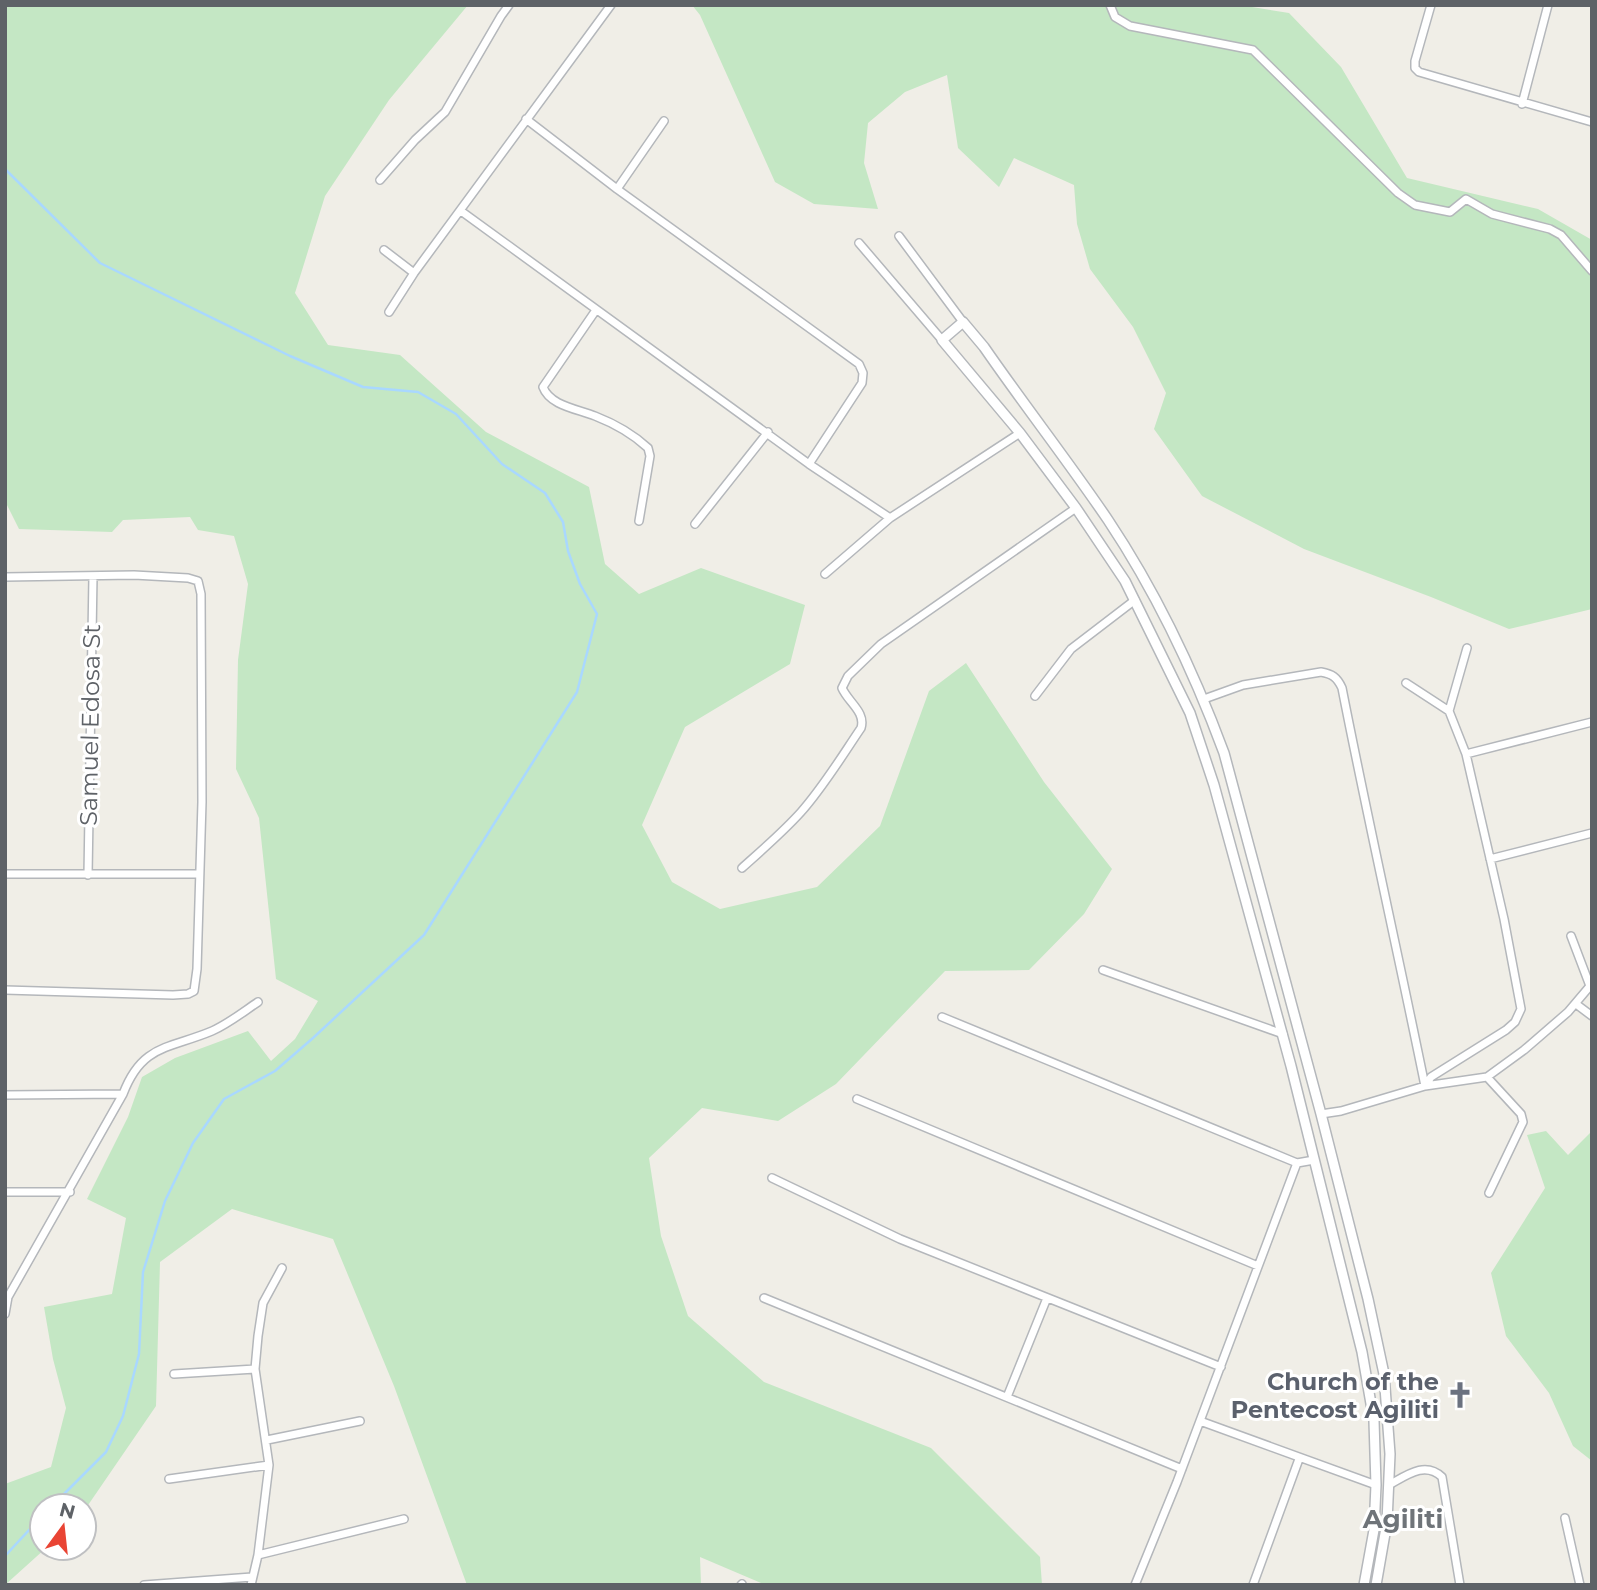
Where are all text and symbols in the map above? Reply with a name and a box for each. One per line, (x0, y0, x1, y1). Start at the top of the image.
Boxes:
street label: Samuel Edosa St (74, 624, 106, 826)
place label: Church of the Pentecost Agiliti (1231, 1367, 1439, 1424)
church icon: Church of the Pentecost Agiliti (1445, 1380, 1475, 1410)
north arrow (28, 1492, 98, 1562)
text: N (57, 1498, 78, 1524)
district label: Agiliti (1362, 1503, 1443, 1535)

